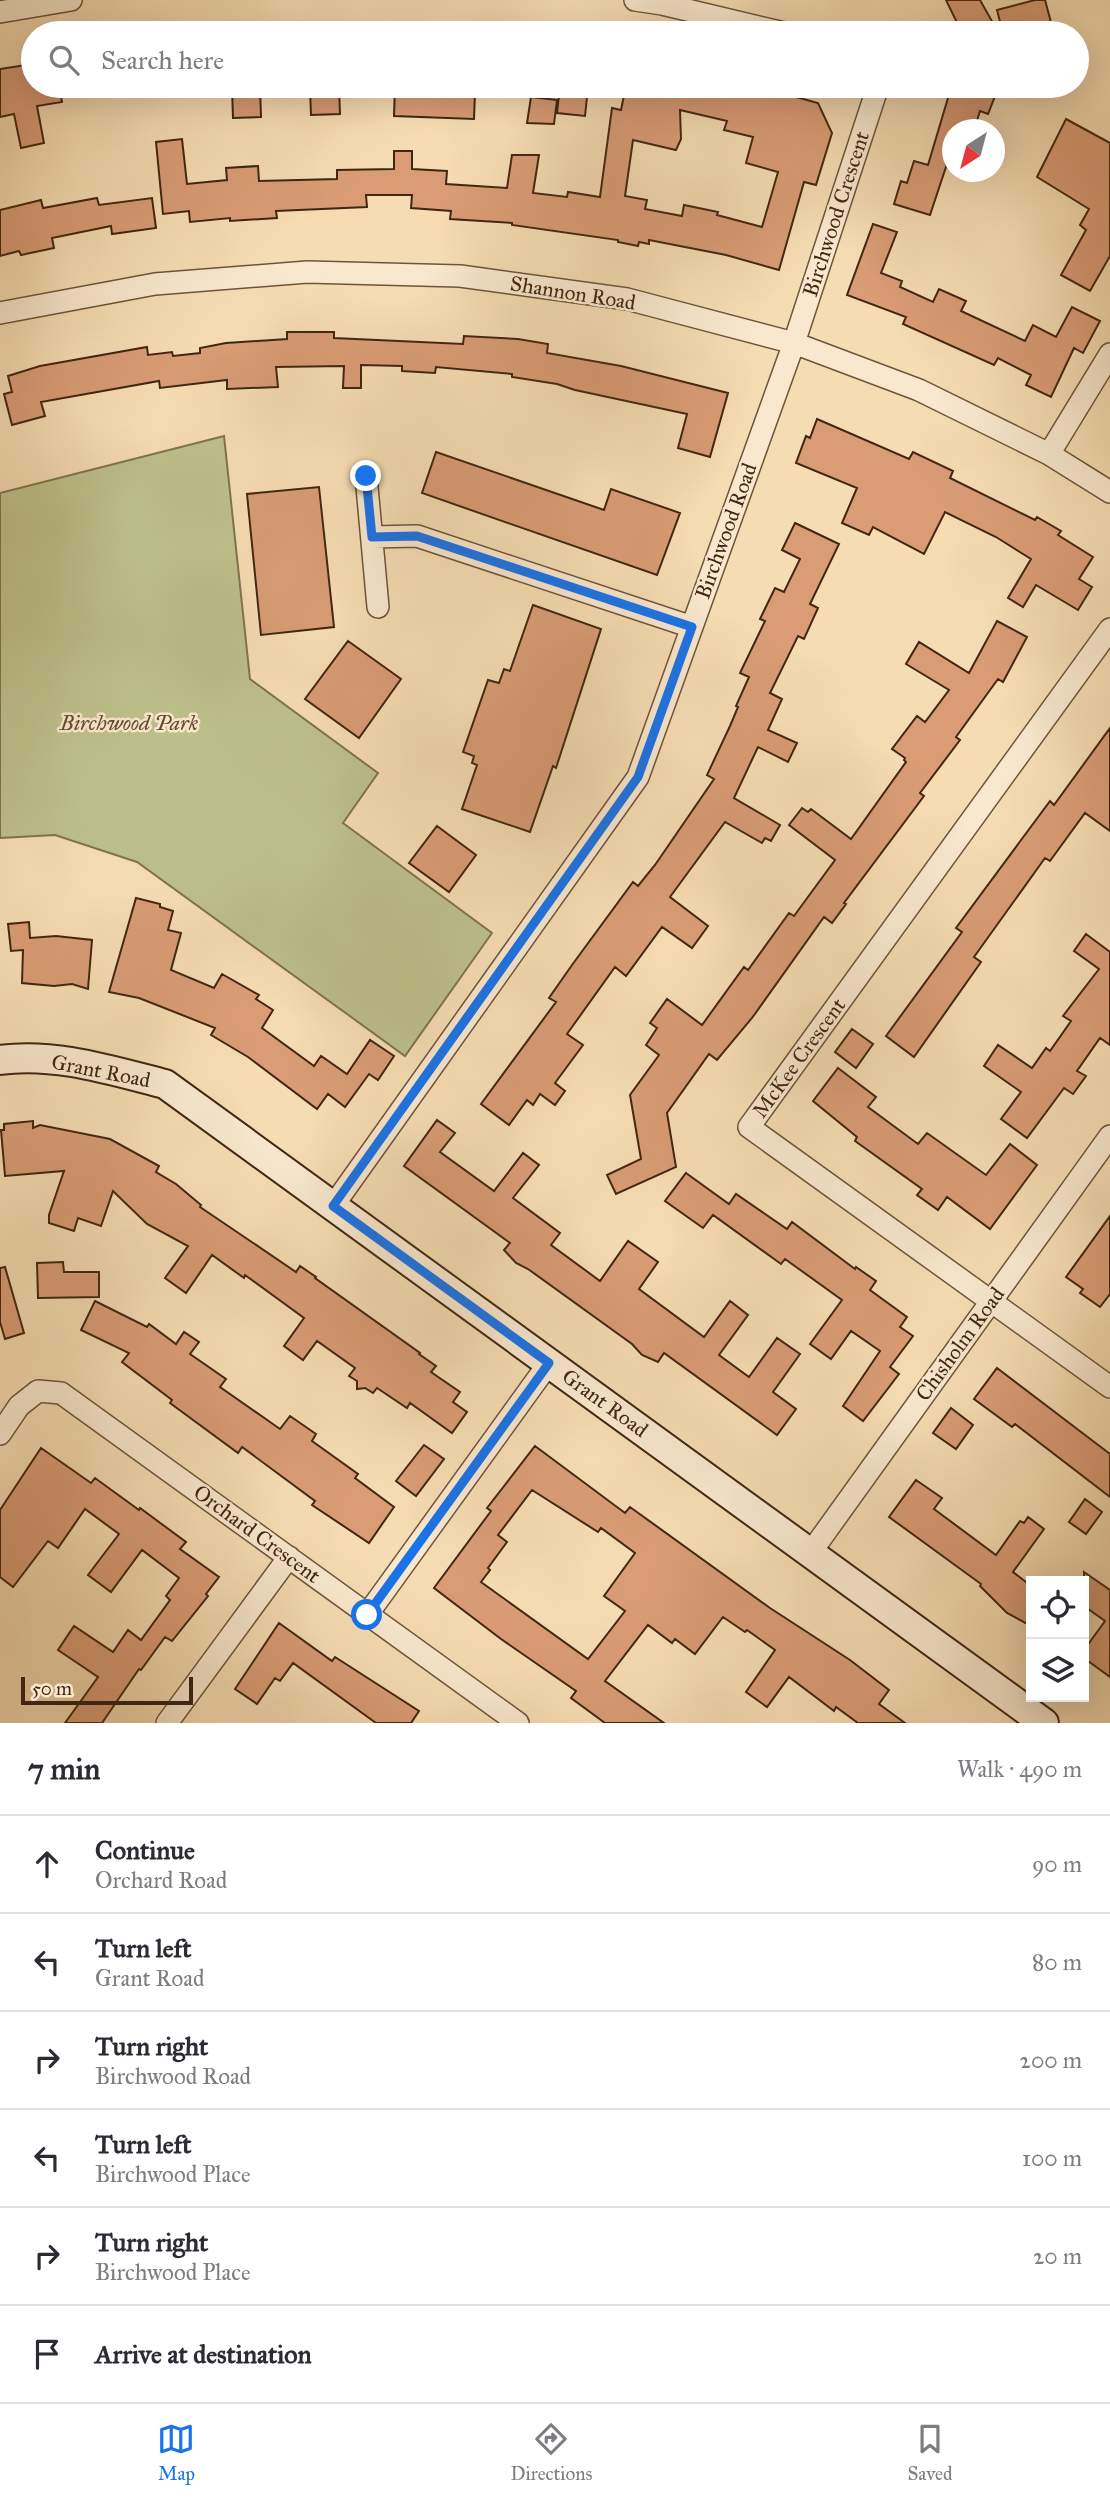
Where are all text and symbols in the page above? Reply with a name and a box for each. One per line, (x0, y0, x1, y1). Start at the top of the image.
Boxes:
search box (21, 21, 1089, 98)
icon: search (45, 41, 83, 79)
text: Search here (101, 44, 224, 76)
north arrow (942, 119, 1005, 182)
street label: Birchwood Crescent (797, 127, 875, 300)
street label: Shannon Road (508, 270, 638, 316)
street label: Birchwood Road (689, 459, 763, 602)
route end (350, 460, 381, 491)
park label: Birchwood Park (59, 710, 199, 736)
street label: McKee Crescent (747, 993, 851, 1123)
street label: Grant Road (49, 1049, 153, 1093)
street label: Chisholm Road (910, 1282, 1010, 1406)
street label: Grant Road (557, 1363, 653, 1443)
street label: Orchard Crescent (188, 1479, 326, 1589)
map controls (1026, 1576, 1089, 1702)
button: locate (1026, 1576, 1089, 1639)
route start (351, 1599, 382, 1630)
button: layers (1026, 1639, 1089, 1702)
scale bar (21, 1674, 192, 1706)
text: 50 m (32, 1677, 72, 1700)
text: 7 min (28, 1751, 100, 1787)
text: Walk · 490 m (957, 1755, 1082, 1783)
text: Continue (95, 1834, 195, 1866)
icon: ahead (28, 1845, 66, 1883)
text: 90 m (1032, 1850, 1082, 1878)
text: Orchard Road (95, 1866, 227, 1894)
text: Turn left (95, 1932, 191, 1964)
icon: left (28, 1943, 66, 1981)
text: 80 m (1032, 1948, 1082, 1976)
text: Grant Road (95, 1964, 205, 1992)
text: Turn right (95, 2030, 208, 2062)
icon: right (28, 2041, 66, 2079)
text: 200 m (1020, 2046, 1082, 2074)
text: Birchwood Road (95, 2062, 251, 2090)
text: Turn left (95, 2128, 191, 2160)
icon: left (28, 2139, 66, 2177)
text: 100 m (1022, 2144, 1082, 2172)
text: Birchwood Place (95, 2160, 251, 2188)
text: Turn right (95, 2226, 208, 2258)
icon: right (28, 2237, 66, 2275)
text: 20 m (1033, 2242, 1082, 2270)
text: Birchwood Place (95, 2258, 251, 2286)
icon: arrive (28, 2335, 66, 2373)
text: Arrive at destination (95, 2338, 312, 2370)
tab: Map (157, 2420, 195, 2485)
tab: Directions (510, 2420, 592, 2485)
tab: Saved (907, 2420, 953, 2485)

